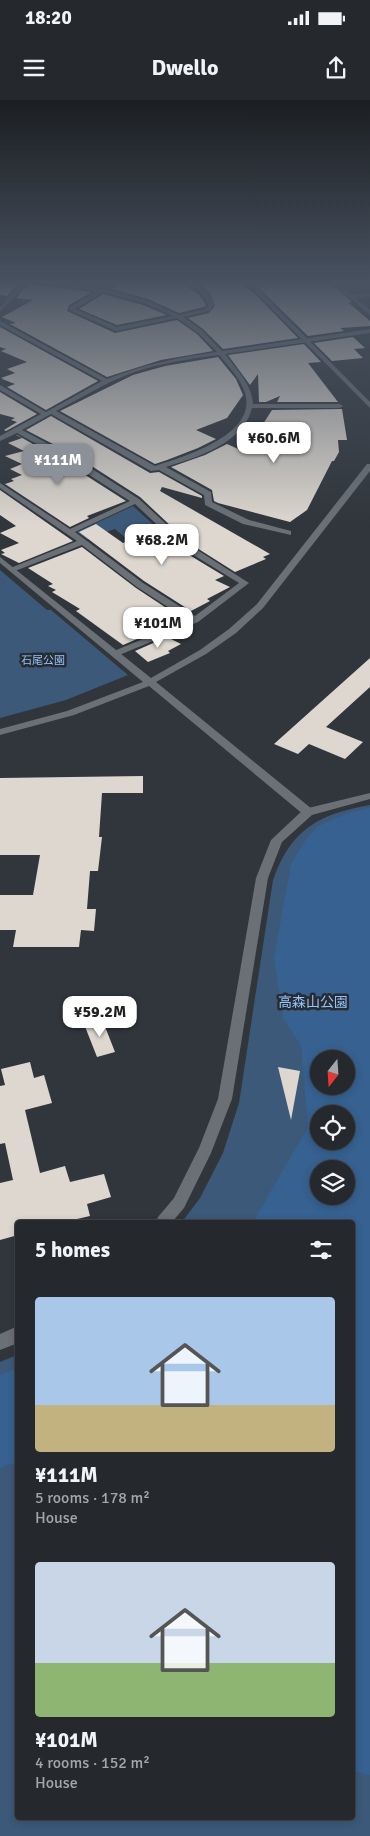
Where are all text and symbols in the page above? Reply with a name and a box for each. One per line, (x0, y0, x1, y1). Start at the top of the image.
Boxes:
text: 18:20 (25, 6, 72, 30)
icon: menu (20, 54, 48, 82)
text: Dwello (152, 54, 218, 81)
icon: share (322, 54, 350, 82)
pin: ¥60.6M (233, 422, 315, 464)
text: ¥60.6M (248, 428, 300, 448)
pin: ¥111M (23, 444, 93, 486)
text: ¥111M (34, 450, 82, 470)
pin: ¥68.2M (121, 524, 203, 566)
text: ¥68.2M (136, 530, 188, 550)
pin: ¥101M (123, 606, 193, 649)
text: ¥101M (134, 613, 182, 633)
park label: 石尾公園 (21, 654, 65, 667)
park label: 高森山公園 (278, 994, 348, 1011)
pin: ¥59.2M (59, 996, 141, 1038)
text: ¥59.2M (74, 1002, 126, 1022)
north arrow (310, 1050, 355, 1095)
map controls (310, 1050, 355, 1205)
button: locate (310, 1105, 355, 1150)
button: layers (310, 1160, 355, 1205)
icon: filters (307, 1236, 335, 1264)
text: 5 homes (35, 1237, 110, 1263)
icon: home (140, 1330, 230, 1420)
text: ¥111M (35, 1462, 98, 1488)
text: 5 rooms · 178 m² (35, 1488, 150, 1508)
text: House (35, 1508, 78, 1528)
icon: home (140, 1595, 230, 1685)
text: ¥101M (35, 1727, 98, 1753)
text: 4 rooms · 152 m² (35, 1753, 150, 1773)
text: House (35, 1773, 78, 1793)

